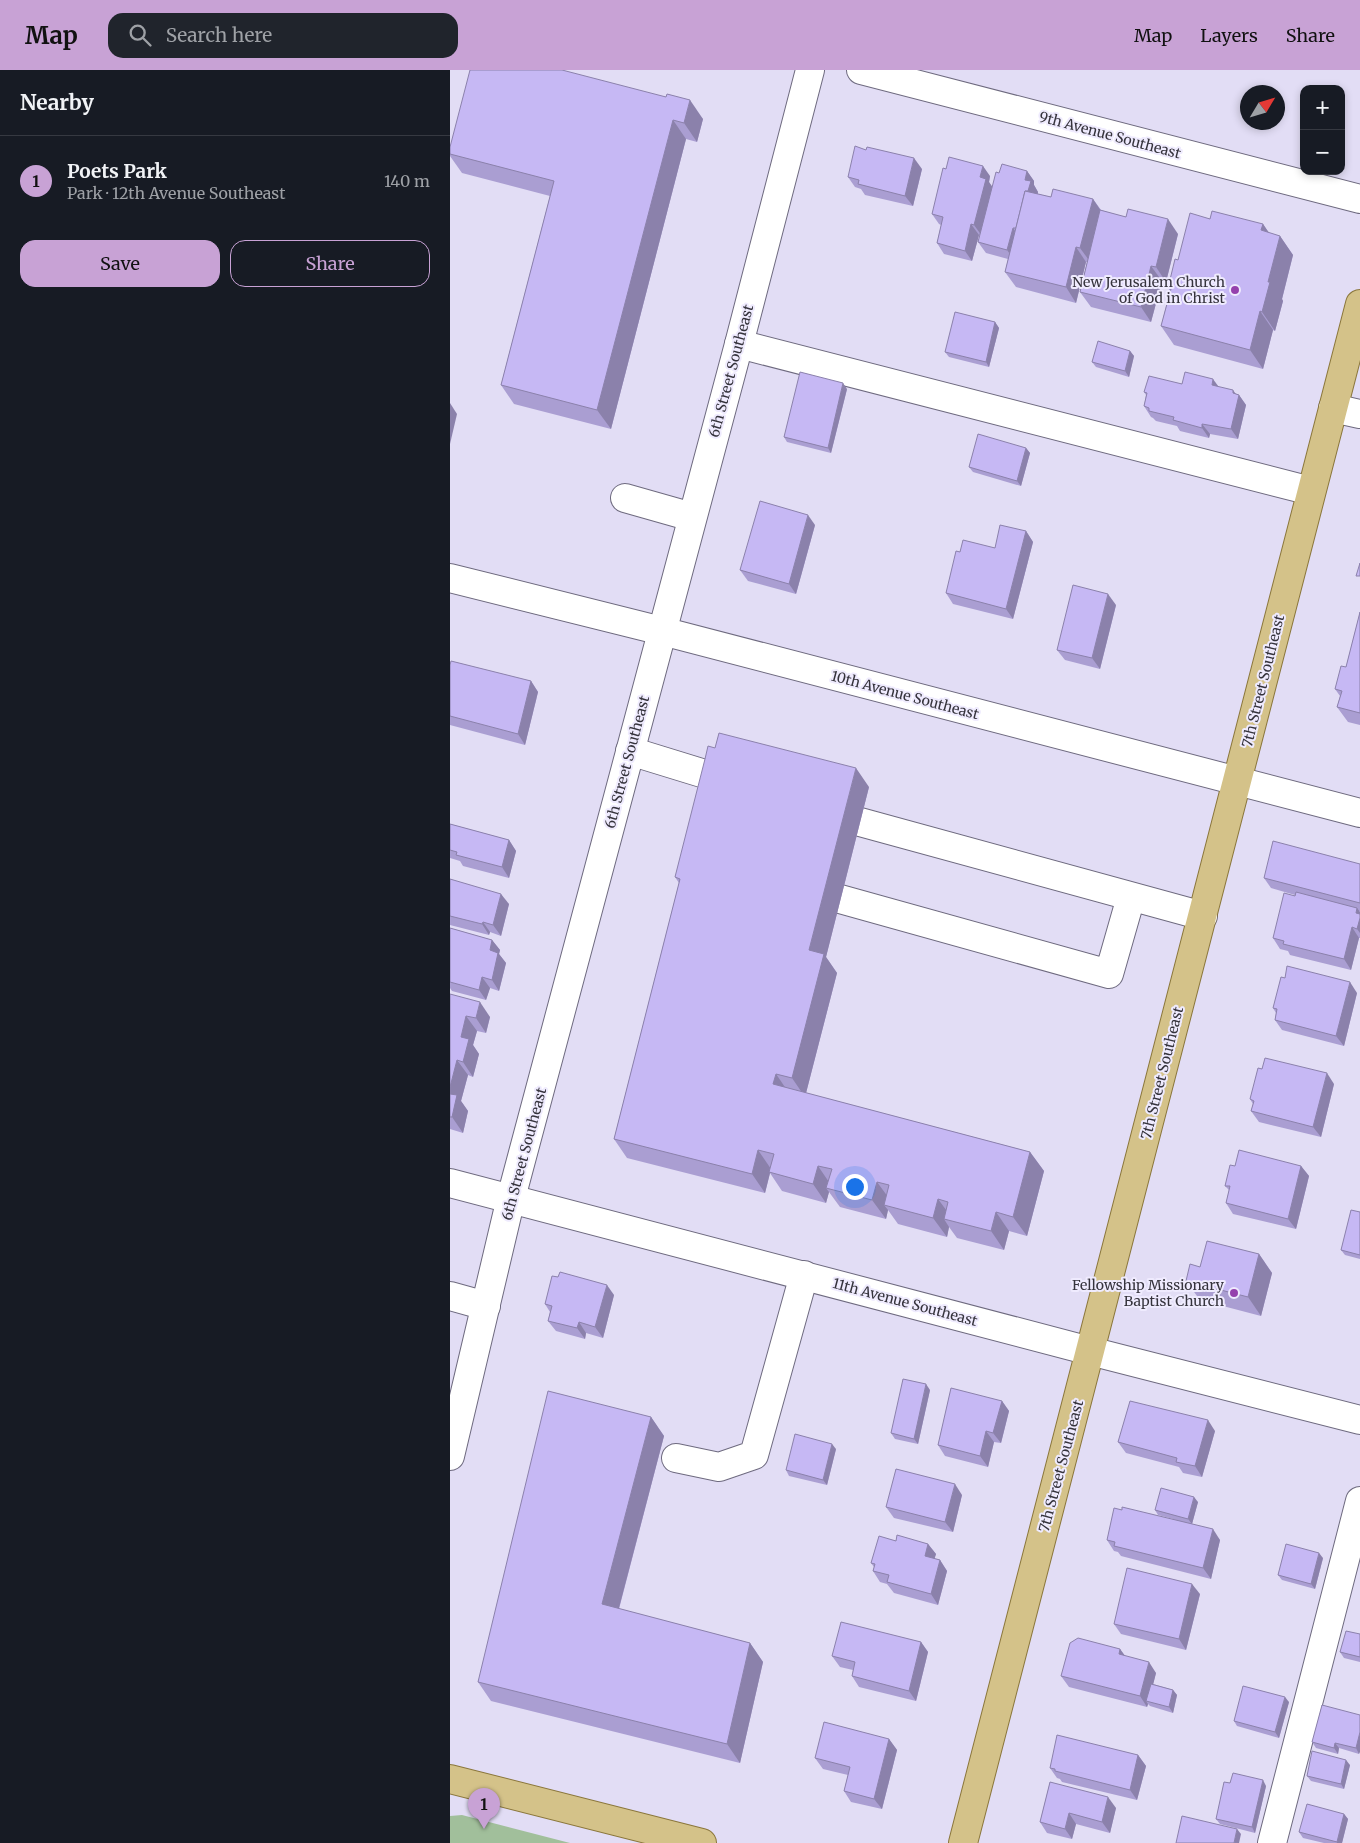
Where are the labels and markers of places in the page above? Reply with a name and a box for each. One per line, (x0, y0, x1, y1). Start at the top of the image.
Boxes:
place label: New Jerusalem Church of God in Christ (1072, 273, 1226, 307)
marker: New Jerusalem Church of God in Christ (1229, 284, 1241, 296)
place label: Fellowship Missionary Baptist Church (1072, 1276, 1225, 1310)
marker: Fellowship Missionary Baptist Church (1228, 1287, 1240, 1299)
pin: 1 (468, 1788, 500, 1829)

